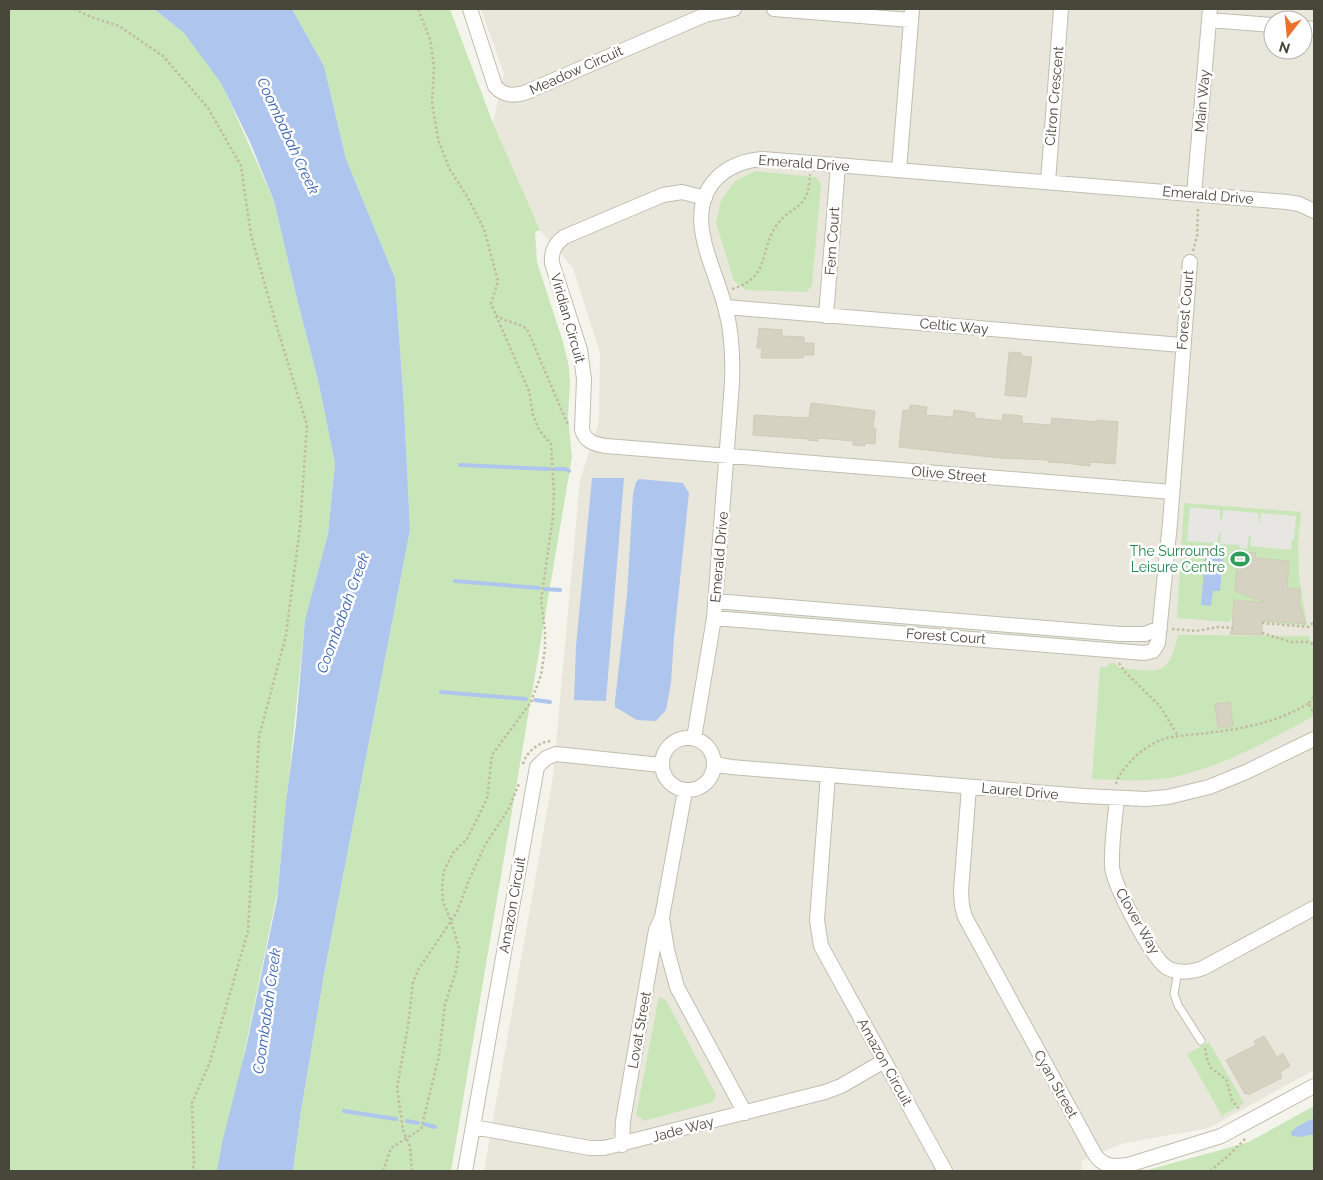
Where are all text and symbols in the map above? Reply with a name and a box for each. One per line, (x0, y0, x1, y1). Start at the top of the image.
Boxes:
north arrow (1263, 10, 1313, 60)
text: N (1277, 38, 1292, 57)
street label: Meadow Circuit (527, 42, 625, 98)
street label: Citron Crescent (1042, 45, 1066, 146)
street label: Main Way (1191, 68, 1213, 133)
water label: Coombabah Creek (253, 75, 323, 197)
street label: Emerald Drive (758, 152, 850, 174)
street label: Emerald Drive (1162, 183, 1254, 207)
street label: Fern Court (822, 206, 842, 276)
street label: Forest Court (1174, 269, 1196, 350)
street label: Viridian Circuit (548, 271, 589, 365)
street label: Celtic Way (919, 315, 989, 337)
street label: Olive Street (911, 463, 987, 485)
street label: Emerald Drive (707, 511, 731, 603)
place label: The Surrounds Leisure Centre (1130, 543, 1225, 575)
sports icon: The Surrounds Leisure Centre (1229, 548, 1251, 570)
water label: Coombabah Creek (313, 550, 373, 676)
street label: Forest Court (906, 625, 987, 647)
street label: Laurel Drive (981, 780, 1059, 802)
street label: Amazon Circuit (496, 855, 528, 955)
street label: Clover Way (1113, 885, 1164, 957)
water label: Coombabah Creek (249, 947, 285, 1075)
street label: Lovat Street (624, 990, 654, 1070)
street label: Amazon Circuit (854, 1015, 916, 1109)
street label: Cyan Street (1031, 1047, 1081, 1121)
street label: Jade Way (650, 1113, 716, 1145)

